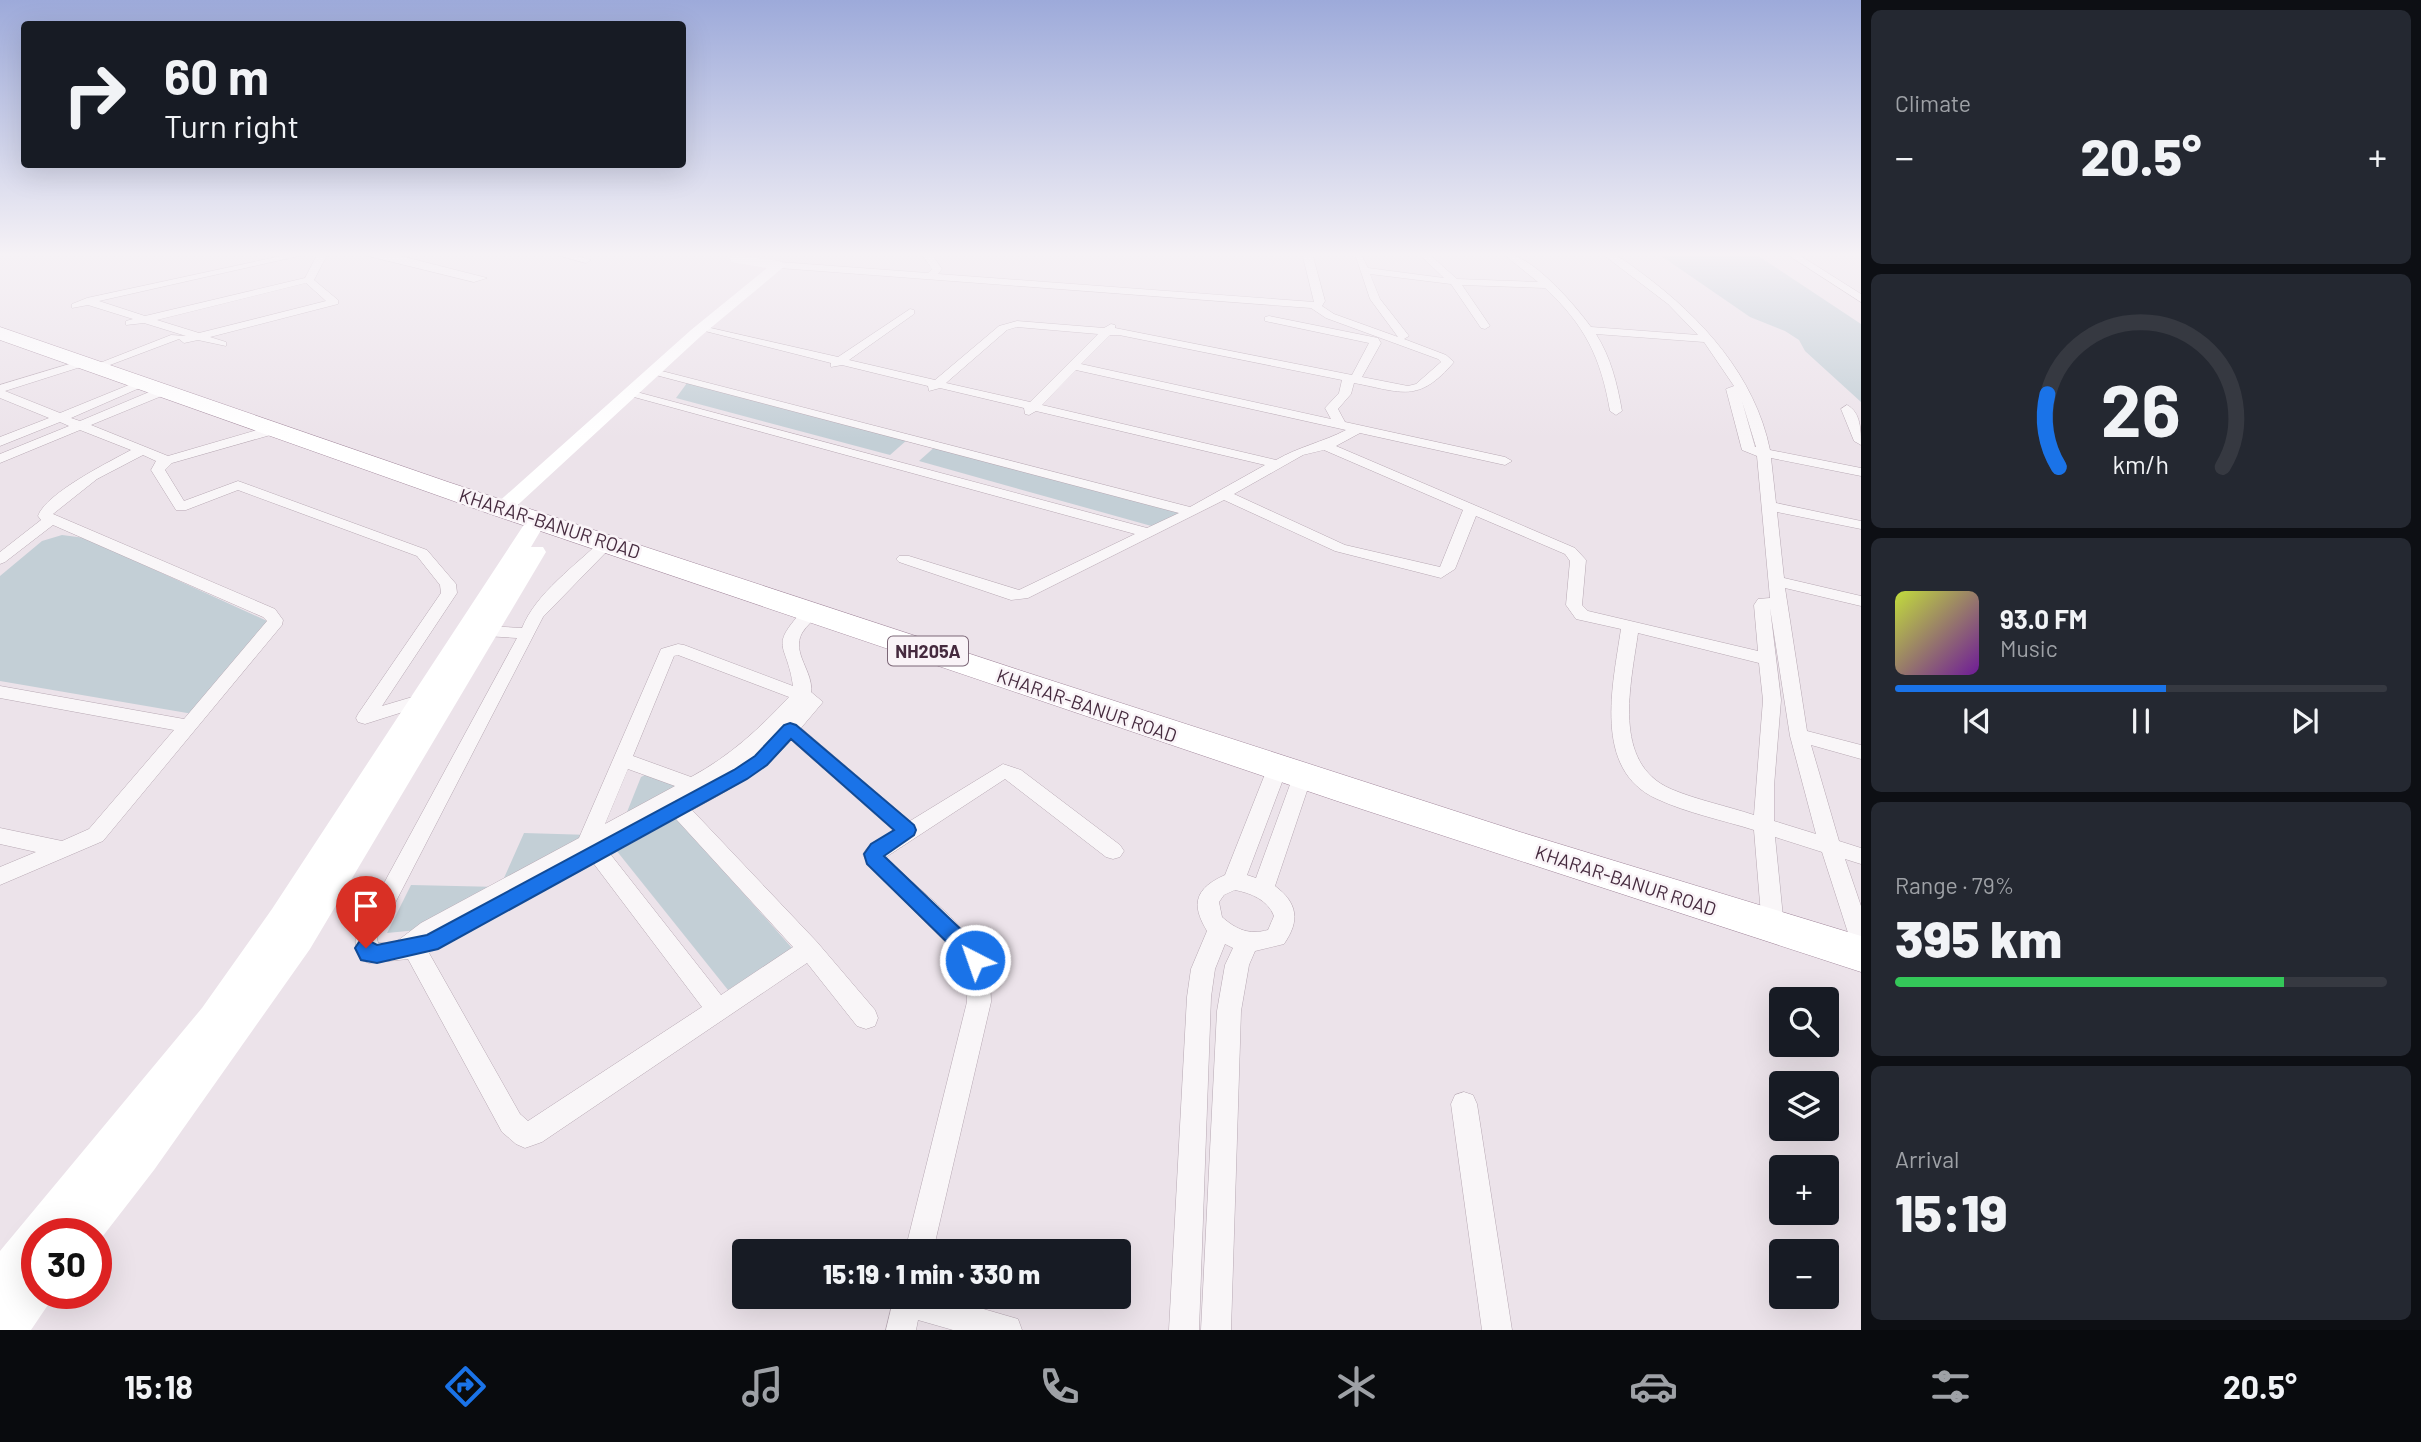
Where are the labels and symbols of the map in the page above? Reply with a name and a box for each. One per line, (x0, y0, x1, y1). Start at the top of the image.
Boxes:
street label: KHARAR-BANUR ROAD (457, 483, 643, 563)
road number: NH205A (888, 636, 968, 666)
street label: KHARAR-BANUR ROAD (994, 663, 1180, 747)
street label: KHARAR-BANUR ROAD (1533, 840, 1719, 920)
pin (336, 876, 396, 948)
position arrow (938, 923, 1012, 997)
speed limit sign: 30 (21, 1218, 112, 1309)

